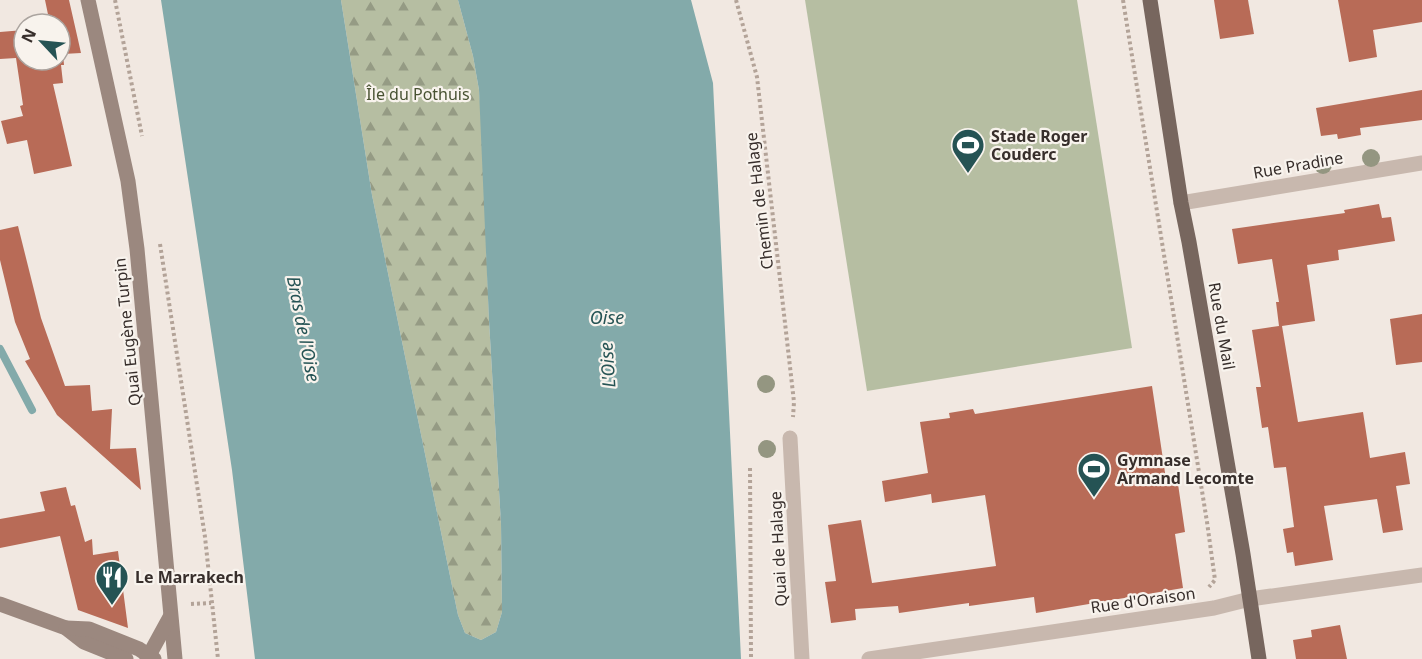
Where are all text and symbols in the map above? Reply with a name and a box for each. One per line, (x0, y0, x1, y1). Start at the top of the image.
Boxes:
north arrow (12, 12, 72, 72)
text: N (16, 25, 41, 46)
park label: Île du Pothuis (366, 83, 470, 105)
place label: Stade Roger Couderc (991, 125, 1087, 165)
sports icon: Stade Roger Couderc (950, 127, 986, 174)
street label: Chemin de Halage (740, 131, 778, 271)
street label: Rue Pradine (1251, 146, 1345, 184)
street label: Quai Eugène Turpin (108, 257, 146, 407)
water label: Bras de l'Oise (282, 274, 326, 384)
street label: Rue du Mail (1203, 280, 1241, 372)
water label: Oise (590, 305, 624, 329)
water label: L'Oise (593, 342, 621, 389)
place label: Gymnase Armand Lecomte (1117, 449, 1254, 489)
sports icon: Gymnase Armand Lecomte (1076, 451, 1112, 498)
street label: Quai de Halage (764, 491, 792, 607)
restaurant icon: Le Marrakech (94, 559, 130, 606)
place label: Le Marrakech (135, 566, 244, 588)
street label: Rue d'Oraison (1089, 582, 1197, 618)

